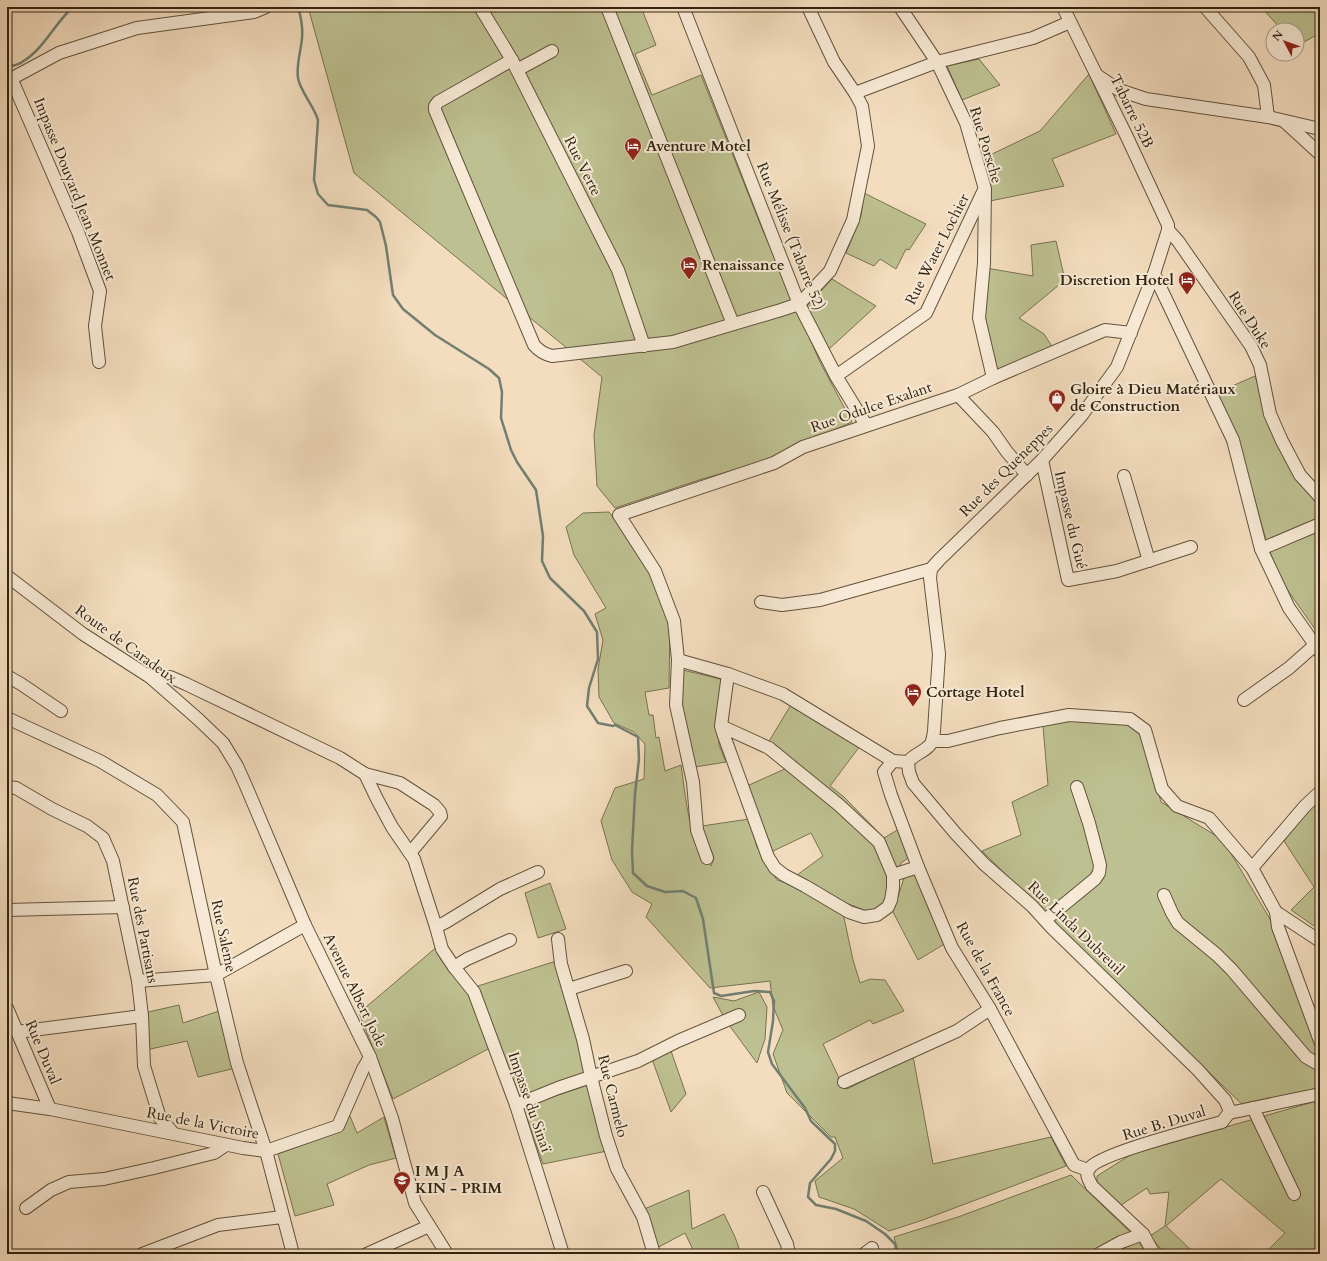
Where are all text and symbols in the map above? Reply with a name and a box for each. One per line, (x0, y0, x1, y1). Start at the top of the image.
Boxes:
north arrow (1265, 22, 1305, 62)
text: N (1269, 27, 1287, 44)
street label: Tabarre 52B (1106, 71, 1158, 151)
street label: Impasse Douyard Jean Monnet (29, 95, 121, 284)
street label: Rue Porsche (965, 104, 1007, 186)
street label: Rue Verte (559, 133, 607, 199)
hotel icon: Aventure Motel (623, 136, 643, 161)
place label: Aventure Motel (646, 136, 751, 156)
street label: Rue Mélisse (Tabarre 52) (752, 159, 830, 313)
street label: Rue Water Lochier (900, 189, 974, 308)
hotel icon: Renaissance (679, 255, 699, 280)
place label: Renaissance (702, 255, 784, 275)
place label: Discretion Hotel (1060, 270, 1175, 290)
hotel icon: Discretion Hotel (1177, 270, 1197, 295)
street label: Rue Duke (1224, 287, 1276, 353)
street label: Rue Odulce Exalant (808, 377, 934, 437)
place label: Gloire à Dieu Matériaux de Construction (1070, 379, 1236, 416)
shop icon: Gloire à Dieu Matériaux de Construction (1047, 388, 1067, 413)
street label: Rue des Queneppes (955, 419, 1057, 521)
street label: Impasse du Gué (1050, 469, 1092, 571)
street label: Route de Caradeux (71, 600, 181, 688)
hotel icon: Cortage Hotel (903, 682, 923, 707)
place label: Cortage Hotel (926, 682, 1025, 702)
street label: Rue des Partisans (123, 875, 163, 985)
street label: Rue Linda Dubreuil (1023, 877, 1129, 979)
street label: Rue Saleme (207, 898, 241, 974)
street label: Rue de la France (952, 918, 1020, 1020)
street label: Avenue Albert Jode (319, 930, 391, 1050)
street label: Rue Duval (21, 1017, 66, 1087)
street label: Impasse du Sinaï (503, 1049, 557, 1156)
street label: Rue Carmelo (593, 1053, 633, 1139)
street label: Rue B. Duval (1120, 1101, 1208, 1145)
street label: Rue de la Victoire (145, 1102, 261, 1144)
place label: I M J A KIN - PRIM (415, 1161, 502, 1198)
school or university icon: I M J A KIN - PRIM (392, 1170, 412, 1195)

